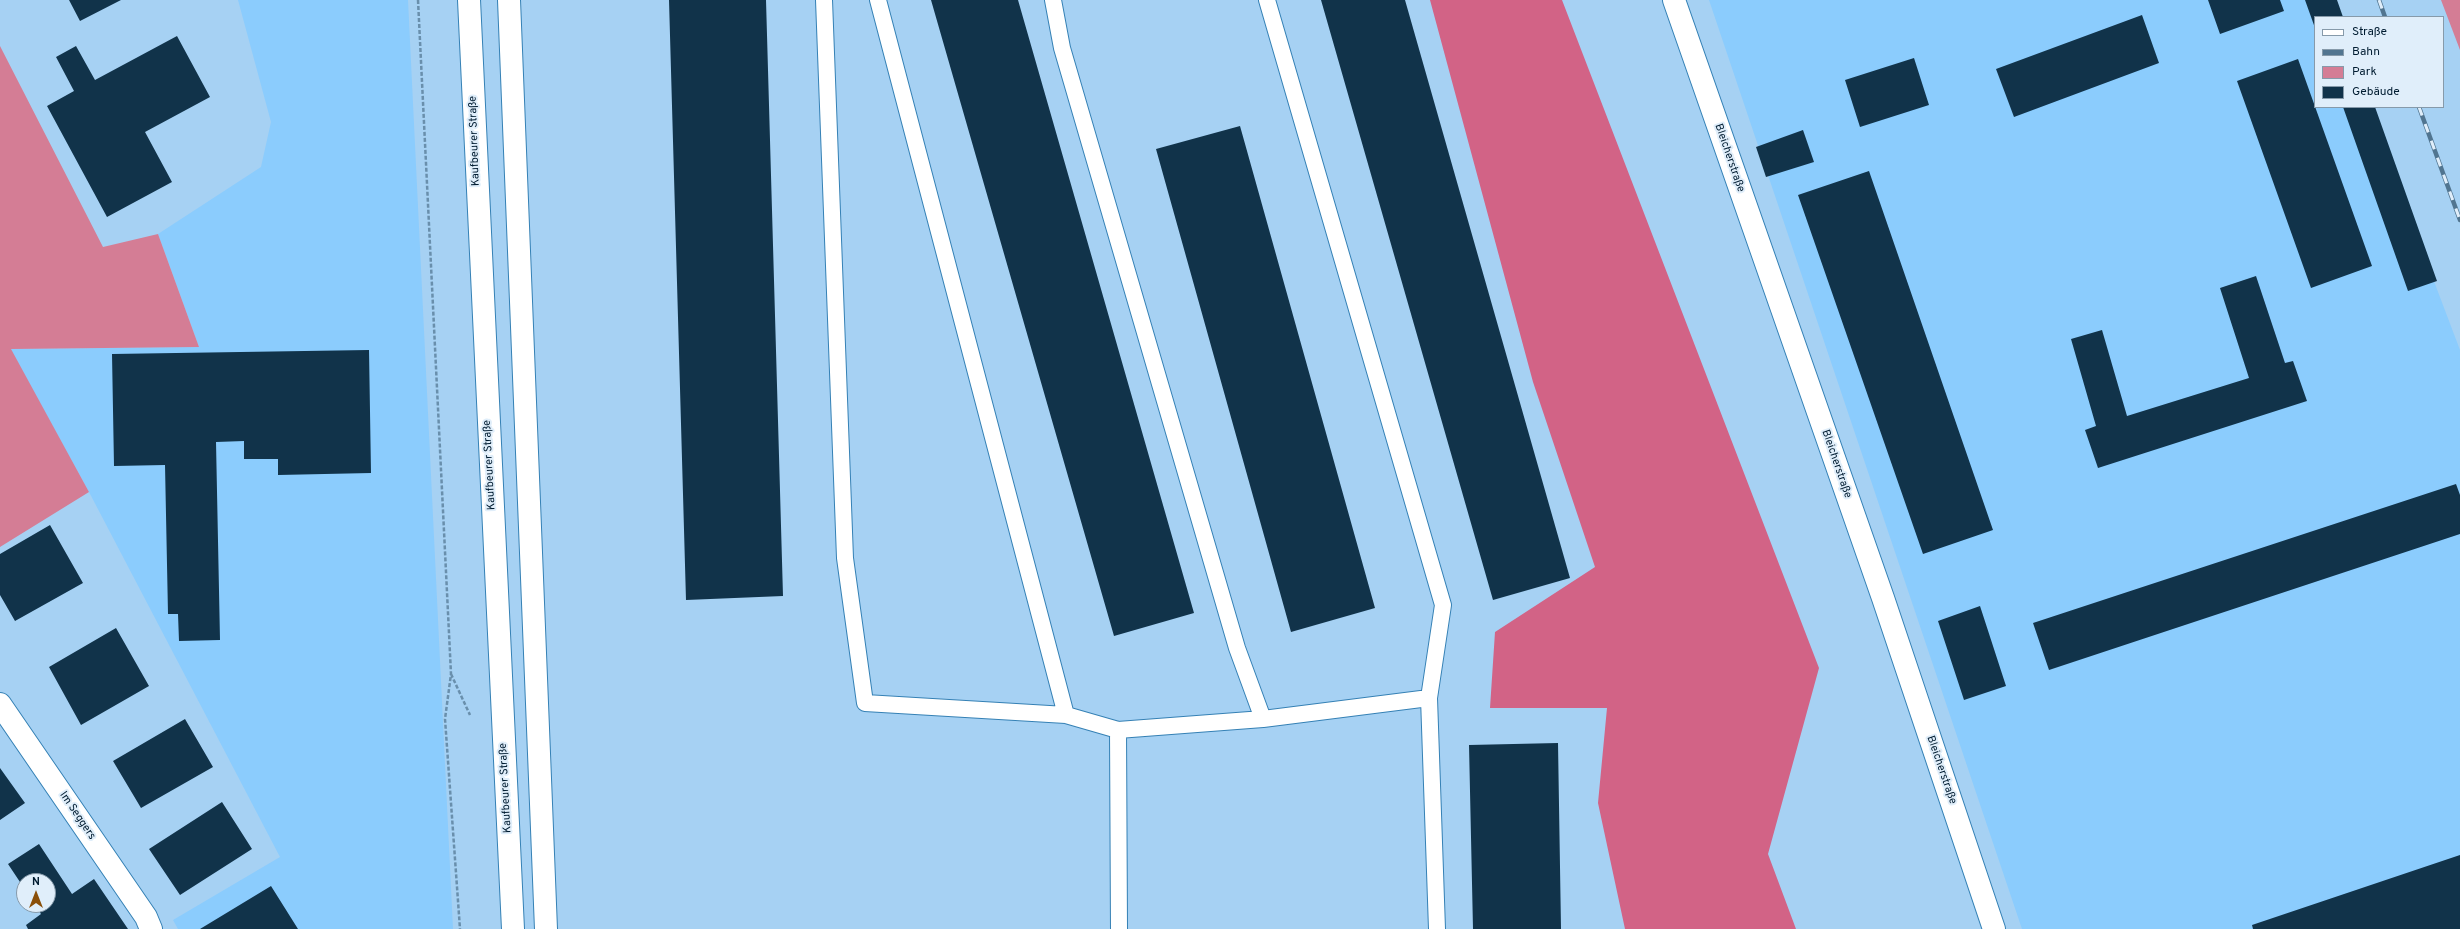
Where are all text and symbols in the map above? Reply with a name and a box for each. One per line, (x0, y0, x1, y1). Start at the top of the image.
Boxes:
legend (2314, 16, 2444, 108)
text: Straße (2352, 24, 2387, 40)
text: Bahn (2352, 44, 2380, 60)
text: Park (2352, 64, 2377, 80)
text: Gebäude (2352, 84, 2400, 100)
street label: Kaufbeurer Straße (467, 96, 483, 186)
street label: Bleicherstraße (1711, 122, 1747, 194)
street label: Kaufbeurer Straße (481, 420, 499, 510)
street label: Bleicherstraße (1818, 428, 1854, 500)
street label: Bleicherstraße (1923, 734, 1959, 806)
street label: Kaufbeurer Straße (497, 743, 515, 833)
street label: Im Seggers (56, 789, 98, 843)
north arrow (16, 873, 56, 913)
text: N (32, 875, 40, 889)

